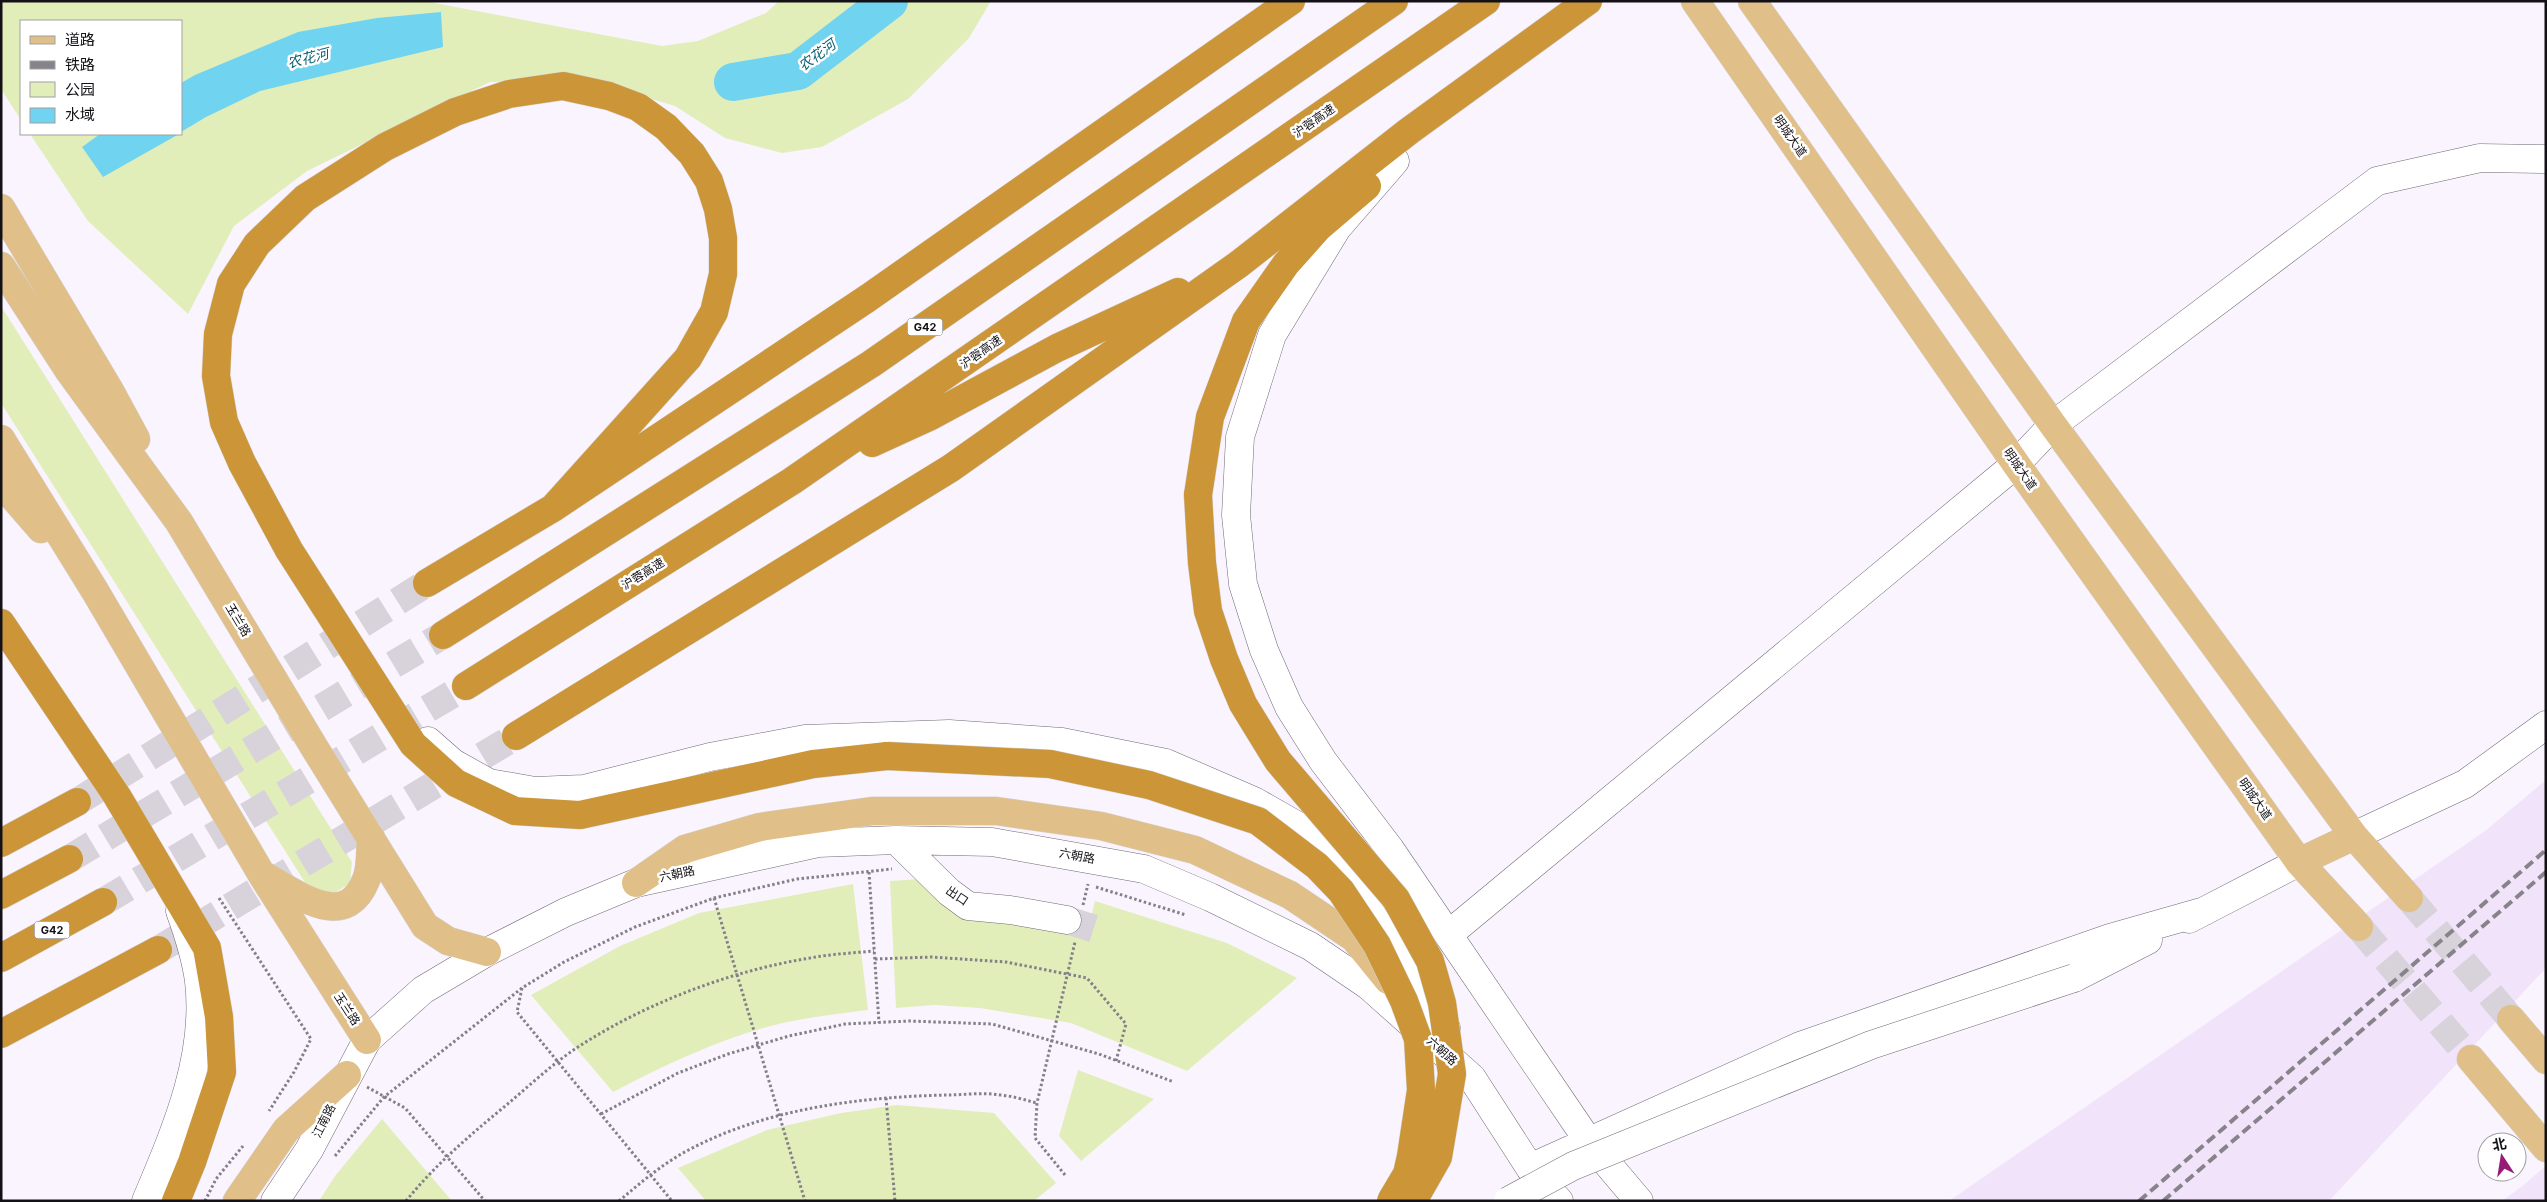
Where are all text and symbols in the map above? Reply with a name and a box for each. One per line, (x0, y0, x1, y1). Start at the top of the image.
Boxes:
legend (20, 20, 182, 135)
text: 道路 (65, 30, 95, 49)
water label: 农花河 (795, 34, 841, 74)
water label: 农花河 (285, 43, 333, 71)
text: 铁路 (65, 55, 95, 74)
text: 公园 (65, 80, 95, 99)
street label: 沪蓉高速 (1290, 101, 1338, 141)
text: 水域 (65, 105, 95, 124)
street label: 明城大道 (1770, 112, 1810, 160)
road number: G42 (908, 318, 942, 336)
street label: 沪蓉高速 (957, 332, 1005, 372)
street label: 明城大道 (2000, 445, 2040, 493)
street label: 沪蓉高速 (618, 554, 667, 593)
street label: 玉兰路 (223, 600, 254, 639)
street label: 明城大道 (2235, 775, 2275, 823)
street label: 六朝路 (1058, 845, 1096, 866)
street label: 六朝路 (658, 862, 696, 885)
street label: 出口 (943, 883, 971, 909)
road number: G42 (34, 922, 70, 938)
street label: 玉兰路 (331, 990, 364, 1028)
street label: 六朝路 (1424, 1033, 1461, 1068)
street label: 江南路 (309, 1101, 338, 1140)
north arrow (2477, 1132, 2527, 1182)
text: 北 (2491, 1134, 2508, 1154)

